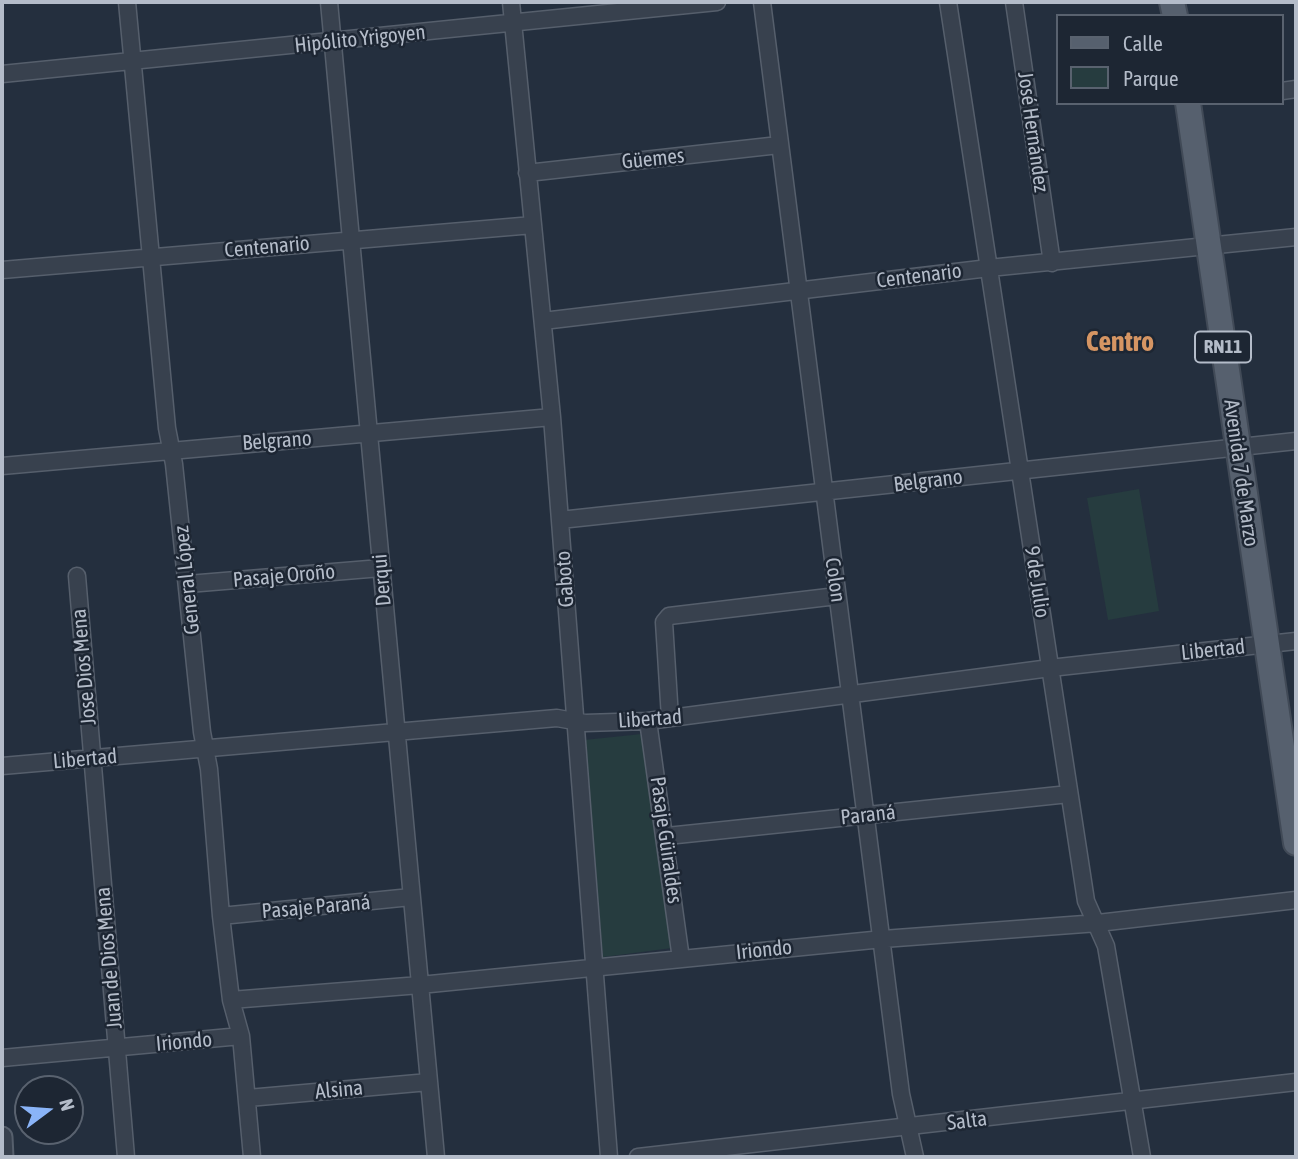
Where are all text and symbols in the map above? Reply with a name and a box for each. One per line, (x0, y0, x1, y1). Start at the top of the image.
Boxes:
legend (1056, 14, 1284, 105)
street label: Hipólito Yrigoyen (293, 20, 427, 58)
text: Calle (1123, 31, 1163, 55)
text: Parque (1123, 66, 1178, 90)
street label: José Hernández (1012, 70, 1054, 194)
street label: Güemes (620, 143, 686, 175)
street label: Centenario (223, 231, 311, 263)
street label: Centenario (875, 258, 963, 294)
district label: Centro (1086, 325, 1154, 359)
road number: RN11 (1195, 332, 1251, 362)
street label: Avenida 7 de Marzo (1218, 398, 1264, 548)
street label: Belgrano (242, 426, 312, 456)
street label: Belgrano (892, 464, 964, 498)
street label: General López (169, 524, 205, 636)
street label: 9 de Julio (1019, 544, 1055, 620)
street label: Gaboto (550, 550, 580, 608)
street label: Derqui (367, 553, 397, 607)
street label: Colon (819, 556, 851, 604)
street label: Pasaje Oroño (232, 559, 336, 593)
street label: Jose Dios Mena (66, 608, 102, 726)
street label: Libertad (1180, 634, 1246, 666)
street label: Libertad (617, 704, 683, 734)
street label: Libertad (52, 744, 118, 774)
street label: Pasaje Güiraldes (645, 775, 687, 905)
street label: Paraná (839, 800, 897, 830)
street label: Juan de Dios Mena (90, 886, 128, 1030)
street label: Pasaje Paraná (261, 890, 371, 924)
street label: Iriondo (735, 935, 793, 965)
street label: Iriondo (155, 1027, 213, 1057)
north arrow (14, 1075, 84, 1145)
street label: Alsina (314, 1075, 364, 1105)
text: N (55, 1096, 79, 1113)
street label: Salta (946, 1106, 988, 1136)

